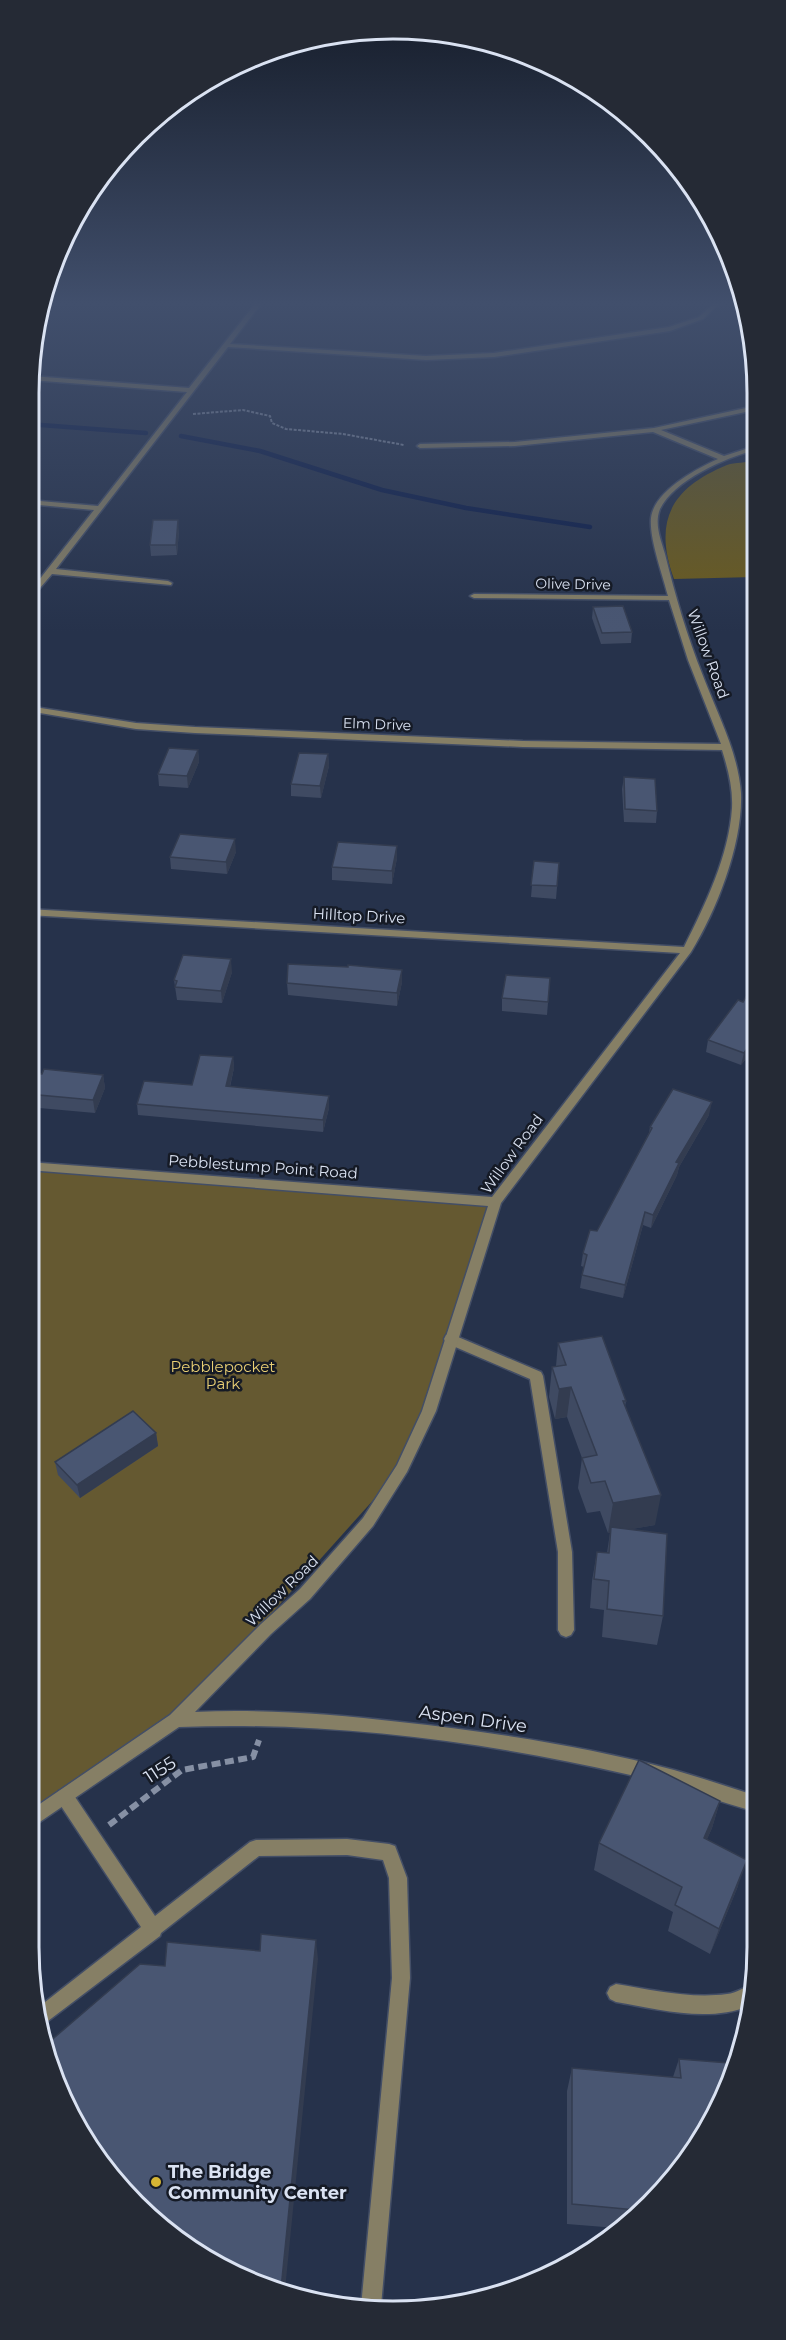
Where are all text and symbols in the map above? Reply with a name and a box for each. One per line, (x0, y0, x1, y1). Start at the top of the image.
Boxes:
street label: Olive Drive (535, 574, 611, 594)
street label: Willow Road (683, 606, 733, 701)
street label: Elm Drive (343, 714, 411, 734)
street label: Hilltop Drive (312, 904, 406, 927)
street label: Willow Road (476, 1110, 547, 1197)
street label: Pebblestump Point Road (168, 1150, 358, 1183)
park label: Pebblepocket Park (171, 1357, 275, 1393)
street label: Willow Road (241, 1551, 322, 1630)
street label: Aspen Drive (418, 1701, 528, 1737)
street label: 1155 (140, 1752, 180, 1788)
place label: The Bridge Community Center (168, 2161, 347, 2204)
marker: The Bridge Community Center (149, 2175, 163, 2189)

